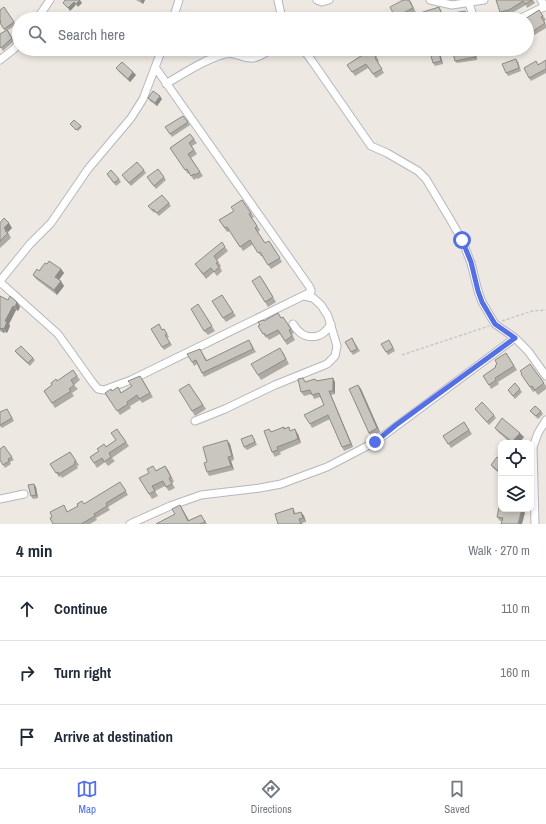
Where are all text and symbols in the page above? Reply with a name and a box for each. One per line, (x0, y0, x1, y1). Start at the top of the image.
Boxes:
search box (12, 12, 534, 56)
icon: search (26, 23, 48, 45)
text: Search here (58, 24, 125, 45)
route start (453, 231, 471, 249)
route end (366, 433, 384, 451)
map controls (498, 440, 534, 512)
button: locate (498, 440, 534, 476)
button: layers (498, 476, 534, 512)
text: 4 min (16, 539, 52, 562)
text: Walk · 270 m (468, 542, 530, 559)
icon: ahead (16, 598, 38, 620)
text: Continue (54, 598, 107, 619)
text: 110 m (501, 600, 530, 617)
icon: right (16, 662, 38, 684)
text: Turn right (54, 662, 111, 683)
text: 160 m (500, 664, 530, 681)
icon: arrive (16, 726, 38, 748)
text: Arrive at destination (54, 726, 173, 747)
tab: Map (76, 778, 98, 816)
tab: Directions (251, 778, 292, 816)
tab: Saved (444, 778, 470, 816)

